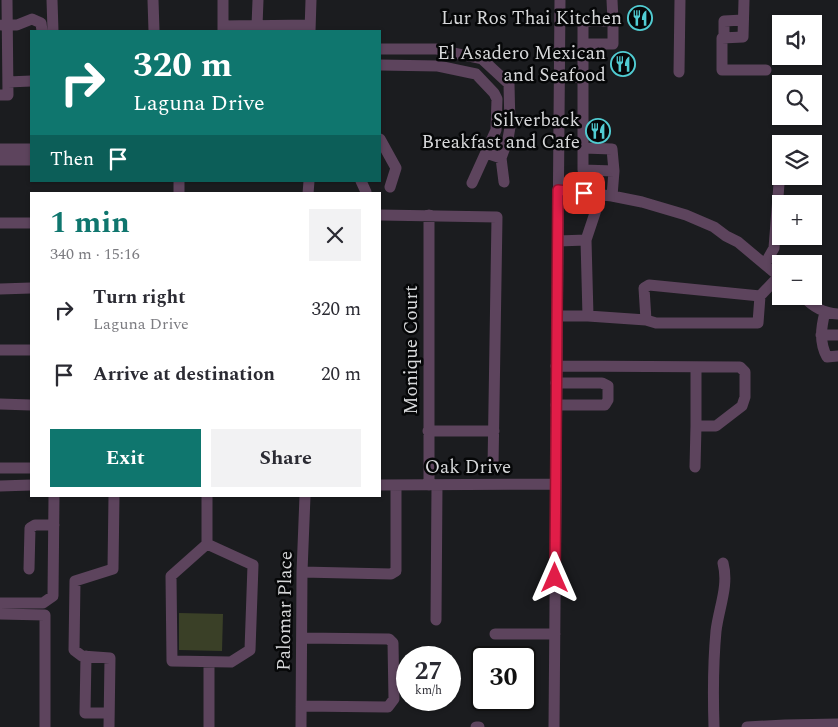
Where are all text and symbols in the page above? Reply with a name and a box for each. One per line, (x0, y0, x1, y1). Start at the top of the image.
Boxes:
place label: Lur Ros Thai Kitchen (441, 4, 622, 33)
restaurant icon: Lur Ros Thai Kitchen (627, 5, 653, 31)
map controls (772, 15, 822, 305)
button: sound (772, 15, 822, 65)
text: 320 m (133, 39, 232, 92)
place label: El Asadero Mexican and Seafood (437, 39, 606, 90)
icon: right (50, 50, 115, 115)
restaurant icon: El Asadero Mexican and Seafood (610, 51, 636, 77)
button: search (772, 75, 822, 125)
text: Laguna Drive (133, 87, 265, 120)
place label: Silverback Breakfast and Cafe (421, 106, 580, 157)
restaurant icon: Silverback Breakfast and Cafe (585, 118, 611, 144)
button: layers (772, 135, 822, 185)
text: Then (50, 145, 94, 174)
icon: arrive (104, 145, 132, 173)
pin (563, 172, 605, 214)
icon: arrive (570, 179, 598, 207)
button: + (772, 195, 822, 245)
text: 1 min (50, 200, 130, 246)
button: close (309, 209, 361, 261)
text: 340 m · 15:16 (50, 242, 140, 266)
button: − (772, 255, 822, 305)
text: Turn right (93, 283, 186, 312)
street label: Monique Court (397, 285, 426, 415)
text: 320 m (311, 295, 361, 324)
icon: right (50, 296, 78, 324)
text: Laguna Drive (93, 312, 189, 336)
text: Arrive at destination (93, 360, 275, 389)
text: 20 m (321, 360, 361, 389)
icon: arrive (50, 361, 78, 389)
button: Exit (50, 429, 201, 487)
button: Share (211, 429, 361, 487)
street label: Oak Drive (425, 453, 511, 482)
street label: Palomar Place (269, 551, 301, 671)
position arrow (528, 551, 580, 603)
speed limit sign: 30 (471, 646, 536, 711)
text: 27 (414, 653, 443, 691)
text: km/h (415, 681, 442, 700)

